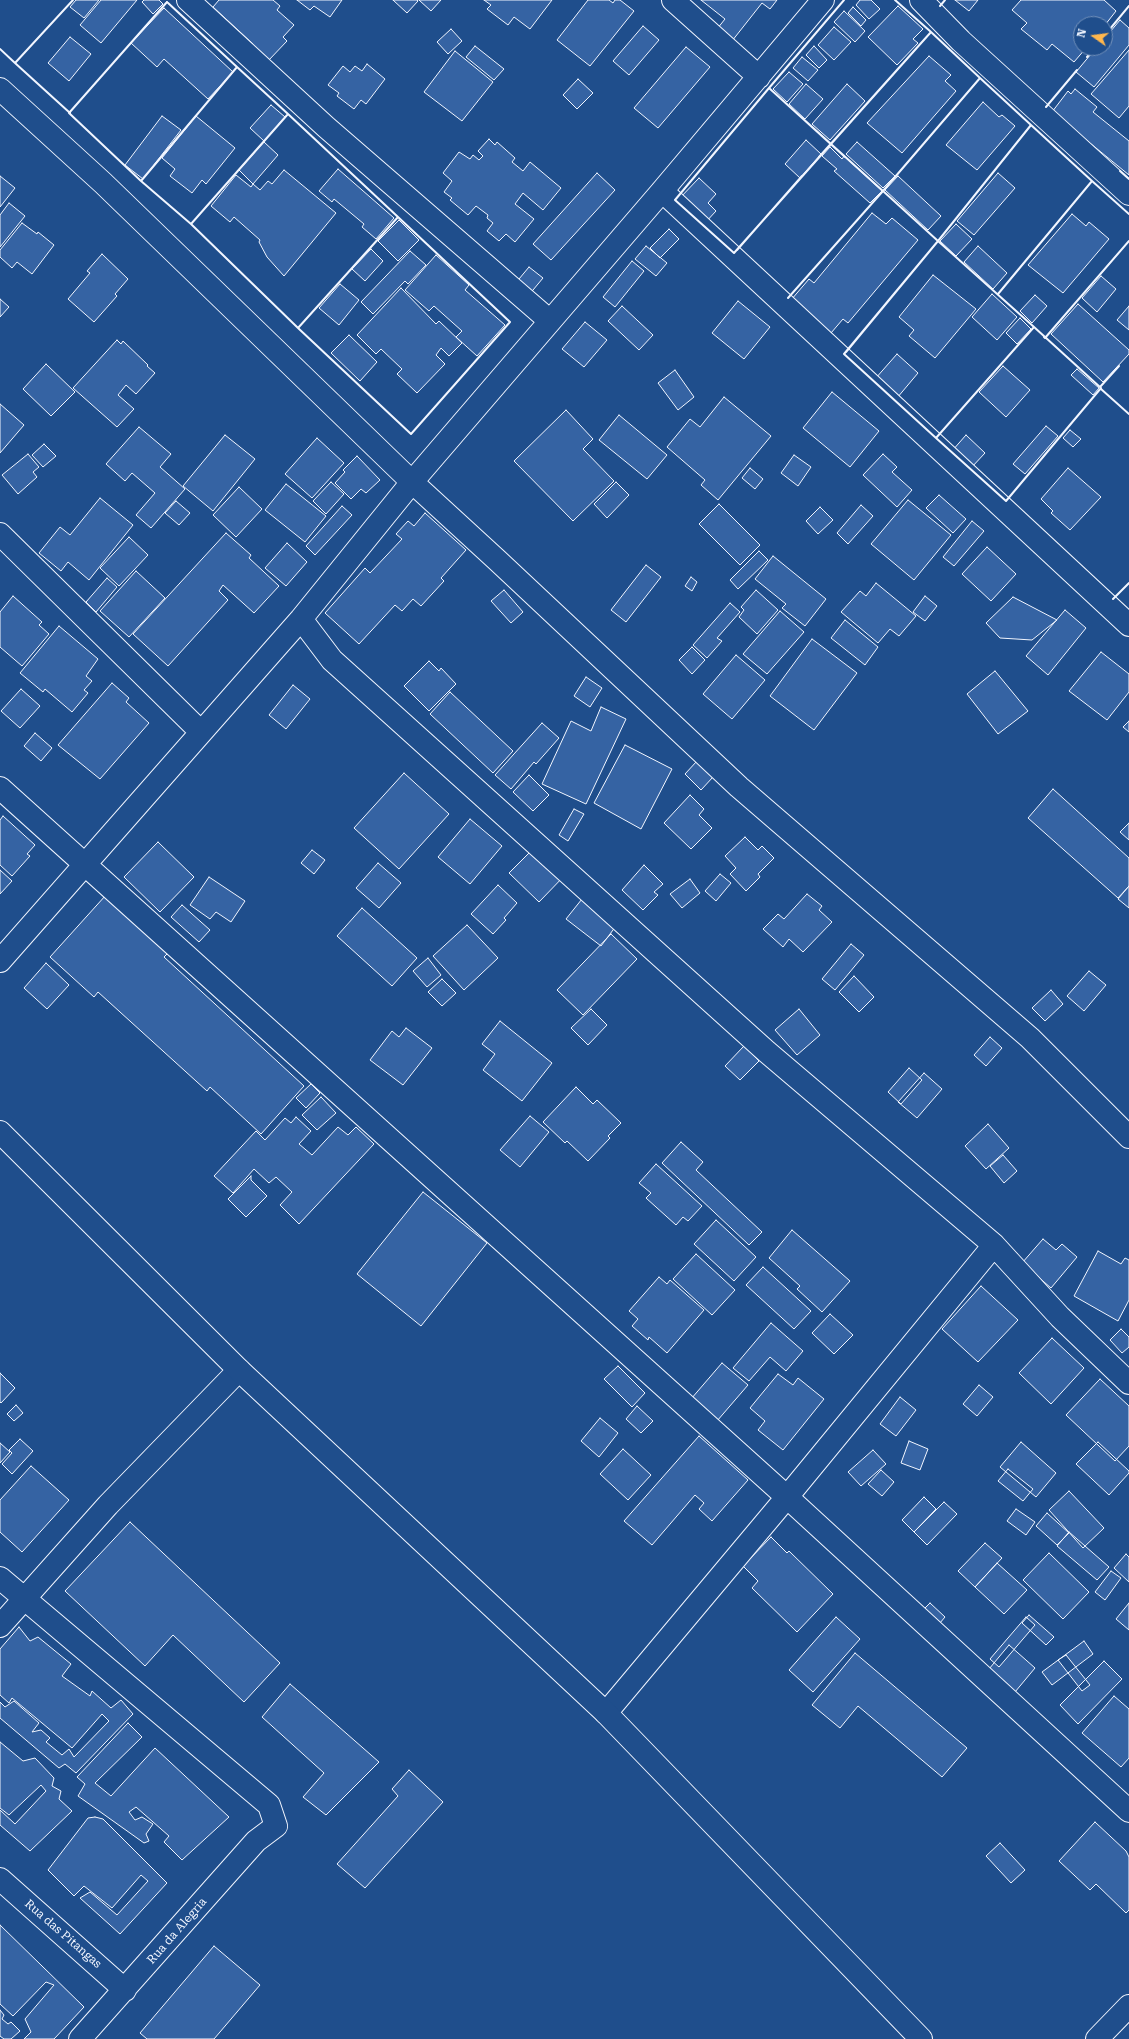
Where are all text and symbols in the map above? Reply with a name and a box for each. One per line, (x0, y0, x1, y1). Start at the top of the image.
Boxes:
north arrow (1073, 16, 1113, 56)
text: N (1075, 28, 1089, 39)
street label: Rua da Alegria (144, 1895, 210, 1967)
street label: Rua das Pitangas (22, 1897, 104, 1971)

